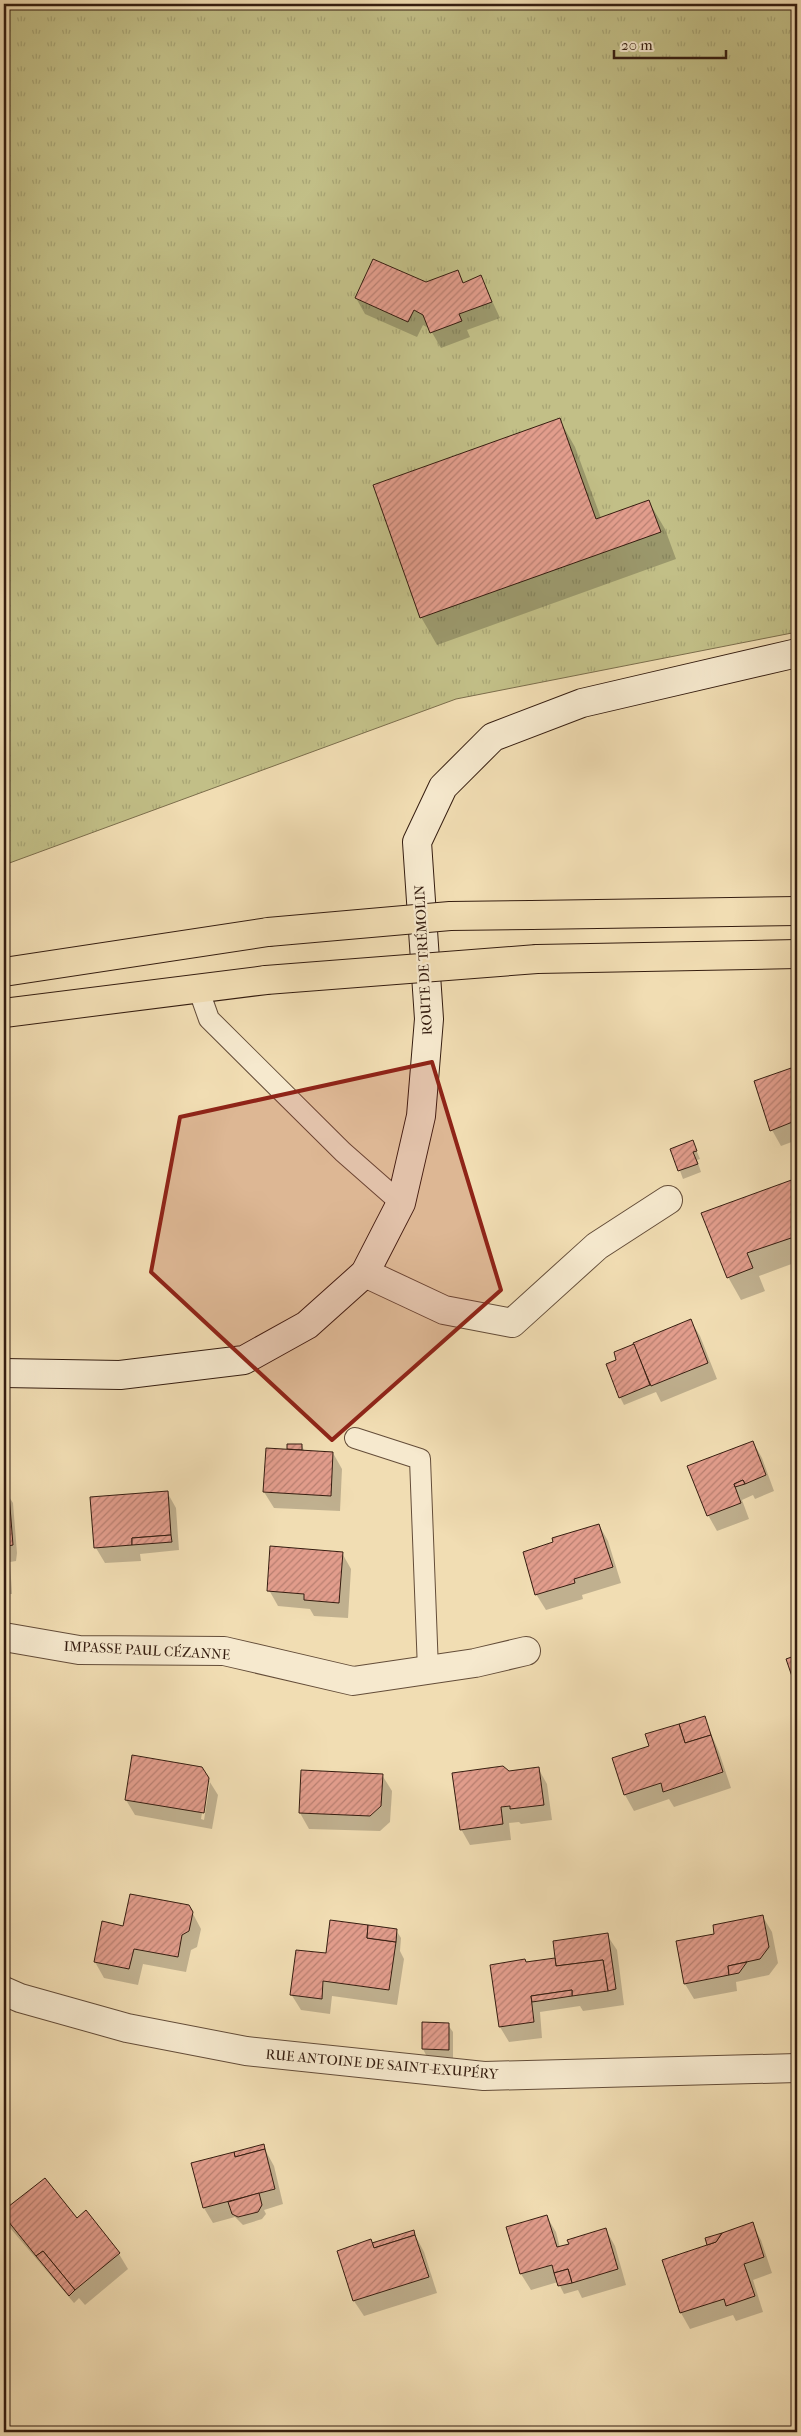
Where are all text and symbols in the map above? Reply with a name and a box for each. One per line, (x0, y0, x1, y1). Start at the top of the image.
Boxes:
scale bar (614, 28, 726, 60)
text: 20 m (621, 36, 653, 54)
street label: ROUTE DE TRÉMOLIN (410, 884, 436, 1036)
street label: IMPASSE PAUL CÉZANNE (63, 1637, 231, 1663)
street label: RUE ANTOINE DE SAINT-EXUPÉRY (265, 2045, 500, 2083)

